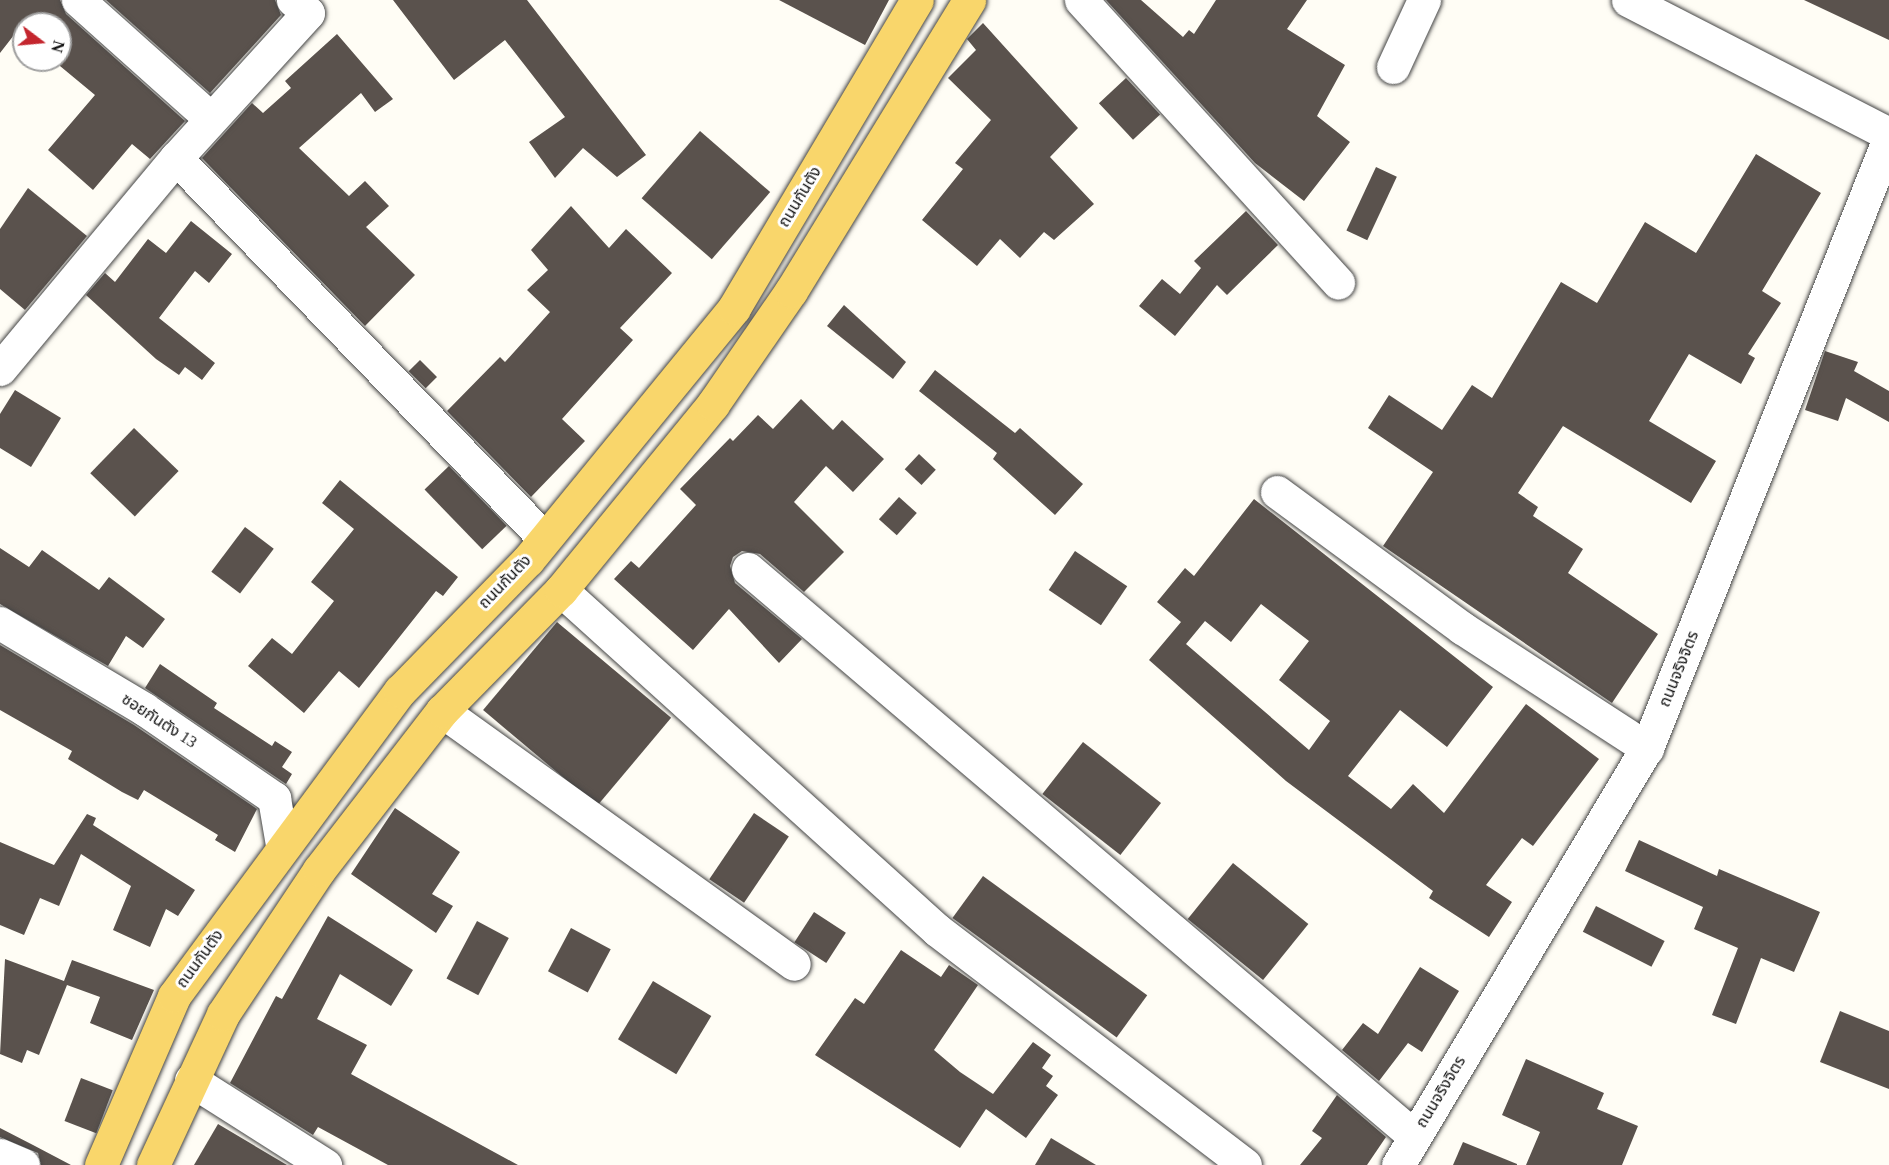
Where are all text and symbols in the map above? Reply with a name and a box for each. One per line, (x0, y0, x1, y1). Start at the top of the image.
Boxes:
north arrow (12, 12, 72, 72)
text: N (48, 39, 68, 54)
street label: ถนนกันตัง (774, 163, 826, 231)
street label: ถนนกันตัง (475, 551, 535, 613)
street label: ถนนจริงจิตร (1655, 628, 1703, 710)
street label: ซอยกันตัง 13 (118, 690, 200, 752)
street label: ถนนกันตัง (172, 926, 228, 992)
street label: ถนนจริงจิตร (1412, 1052, 1470, 1132)

